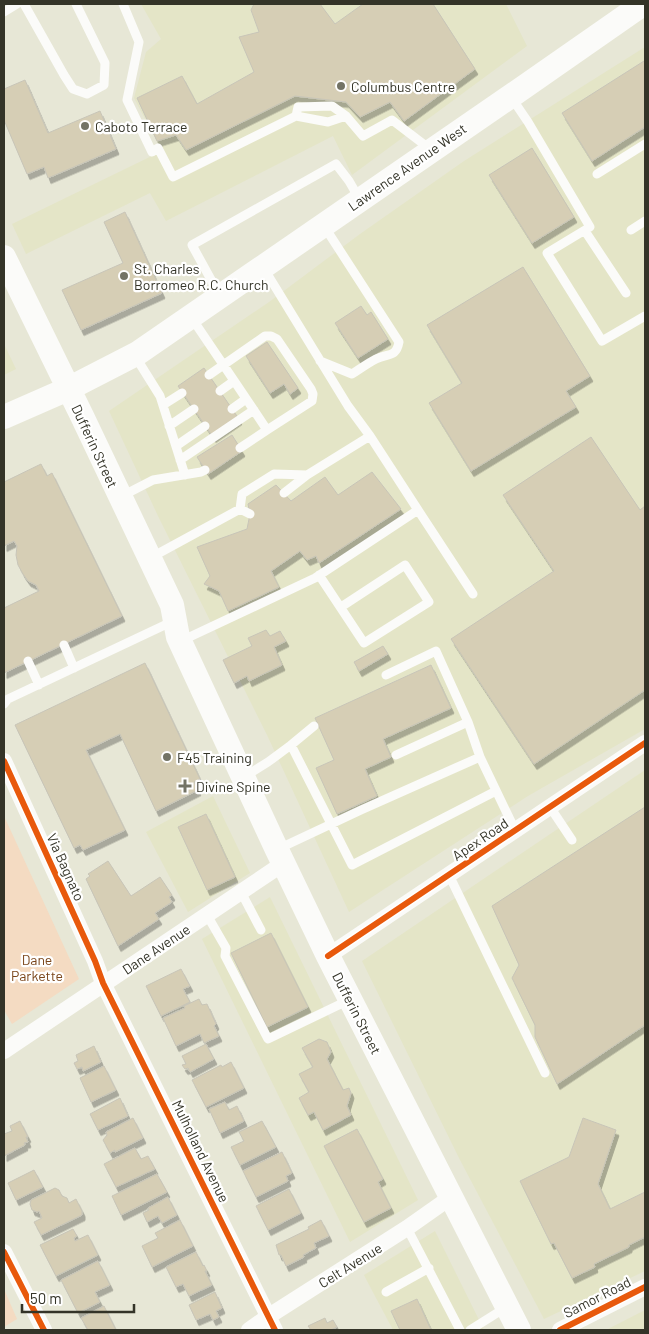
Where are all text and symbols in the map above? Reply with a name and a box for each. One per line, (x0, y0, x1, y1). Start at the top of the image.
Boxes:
place label: Columbus Centre (351, 78, 455, 95)
marker: Columbus Centre (335, 80, 347, 92)
place label: Caboto Terrace (95, 118, 187, 135)
marker: Caboto Terrace (79, 120, 91, 132)
street label: Lawrence Avenue West (345, 120, 469, 214)
place label: St. Charles Borromeo R.C. Church (134, 260, 268, 293)
marker: St. Charles Borromeo R.C. Church (118, 270, 130, 282)
street label: Dufferin Street (68, 402, 122, 490)
place label: F45 Training (177, 749, 252, 766)
marker: F45 Training (161, 751, 173, 763)
place label: Divine Spine (196, 778, 271, 795)
marker: Divine Spine (178, 779, 192, 793)
street label: Apex Road (449, 814, 511, 864)
street label: Via Bagnato (44, 831, 88, 903)
street label: Dane Avenue (119, 920, 193, 978)
park label: Dane Parkette (11, 951, 63, 984)
street label: Dufferin Street (329, 969, 385, 1057)
street label: Mulholland Avenue (169, 1097, 233, 1205)
street label: Celt Avenue (315, 1239, 385, 1291)
street label: Samor Road (561, 1273, 633, 1321)
scale bar (22, 1282, 135, 1314)
text: 50 m (30, 1289, 62, 1307)

